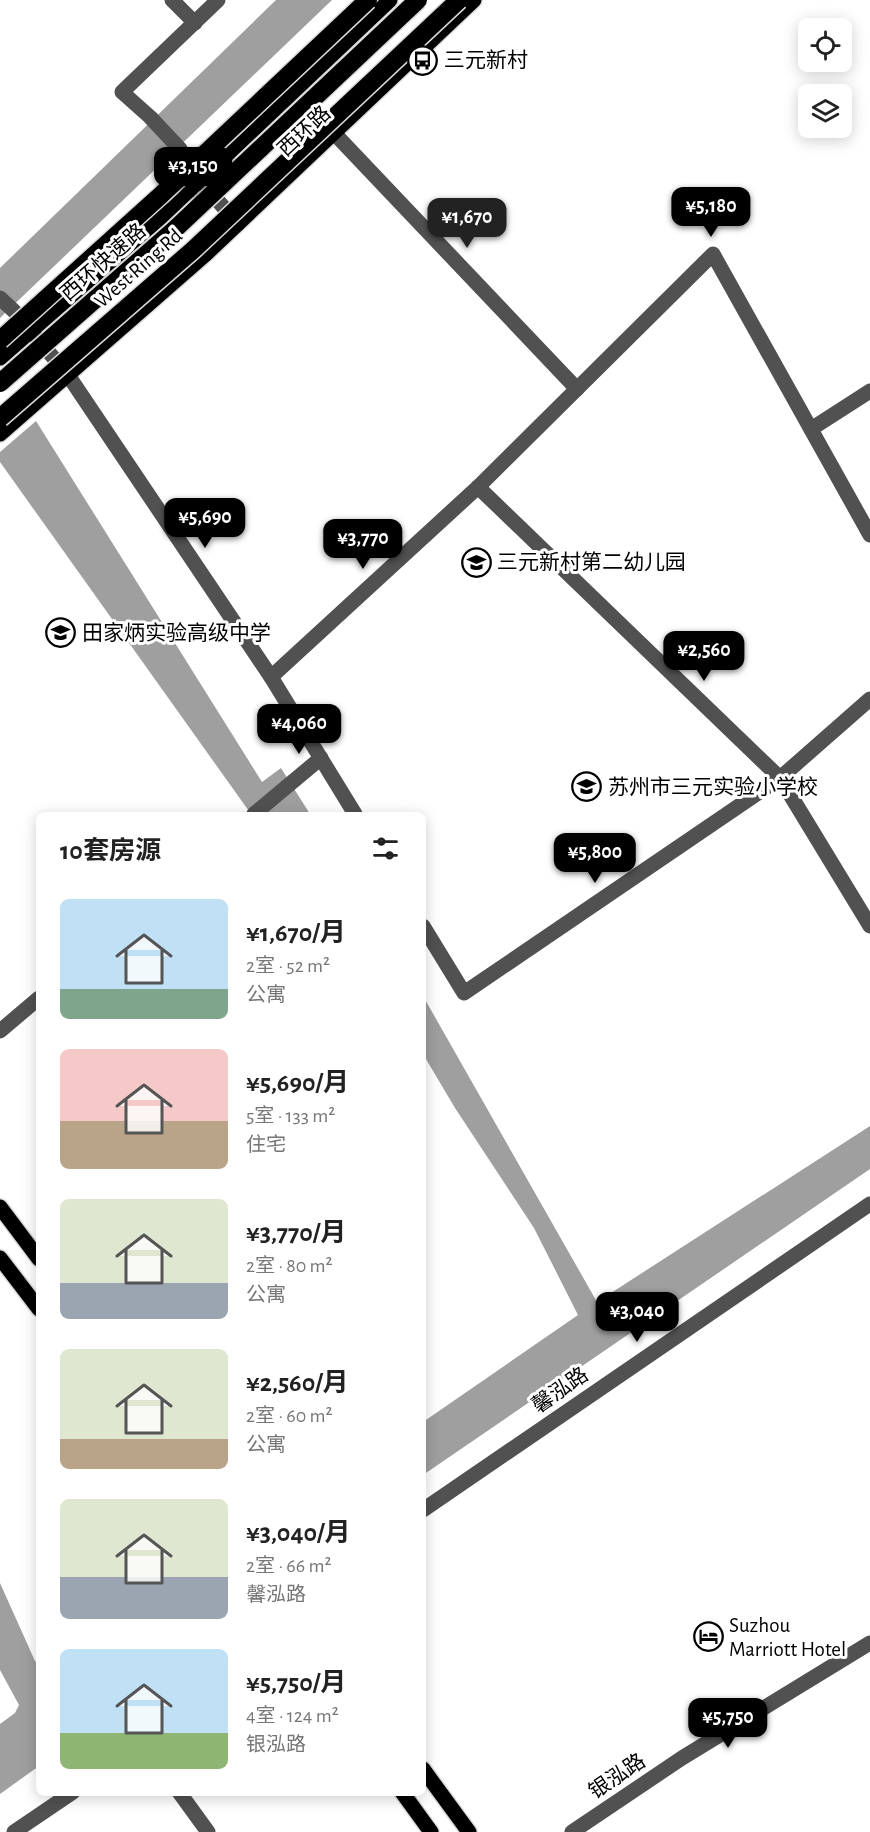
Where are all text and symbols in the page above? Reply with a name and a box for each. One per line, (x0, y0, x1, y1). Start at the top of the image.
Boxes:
map controls (798, 18, 852, 138)
button: locate (798, 18, 852, 72)
bus stop icon: 三元新村 (407, 44, 439, 76)
place label: 三元新村 (444, 49, 528, 71)
button: layers (798, 84, 852, 138)
street label: 西环路 (273, 101, 335, 161)
pin: ¥3,150 (144, 147, 242, 198)
text: ¥3,150 (168, 156, 218, 176)
pin: ¥5,180 (662, 187, 760, 238)
text: ¥5,180 (685, 196, 737, 216)
pin: ¥1,670 (418, 198, 516, 249)
text: ¥1,670 (441, 207, 493, 227)
street label: 西环快速路 (56, 219, 150, 305)
street label: West Ring Rd (90, 225, 186, 312)
pin: ¥5,690 (156, 498, 254, 549)
text: ¥5,690 (178, 507, 232, 527)
pin: ¥3,770 (314, 519, 412, 570)
text: ¥3,770 (337, 528, 389, 548)
school or university icon: 三元新村第二幼儿园 (460, 546, 492, 578)
place label: 三元新村第二幼儿园 (497, 551, 686, 573)
school or university icon: 田家炳实验高级中学 (45, 617, 77, 649)
place label: 田家炳实验高级中学 (82, 622, 271, 644)
pin: ¥2,560 (655, 631, 753, 682)
text: ¥2,560 (677, 640, 731, 660)
pin: ¥4,060 (250, 704, 348, 755)
text: ¥4,060 (271, 713, 327, 733)
school or university icon: 苏州市三元实验小学校 (571, 771, 603, 803)
place label: 苏州市三元实验小学校 (608, 776, 818, 798)
icon: filters (369, 832, 402, 865)
pin: ¥5,800 (546, 833, 644, 884)
text: 10套房源 (60, 838, 161, 864)
text: ¥5,800 (568, 842, 622, 862)
text: ¥1,670/月 (246, 920, 346, 946)
icon: home (108, 923, 180, 995)
text: 2室 · 52 m² (246, 956, 330, 976)
text: 公寓 (246, 985, 286, 1005)
text: ¥5,690/月 (246, 1070, 349, 1096)
icon: home (108, 1073, 180, 1145)
text: 5室 · 133 m² (246, 1106, 335, 1126)
text: 住宅 (246, 1135, 286, 1155)
text: ¥3,770/月 (246, 1220, 346, 1246)
icon: home (108, 1223, 180, 1295)
text: 2室 · 80 m² (246, 1256, 333, 1276)
text: 公寓 (246, 1285, 286, 1305)
pin: ¥3,040 (588, 1292, 686, 1343)
text: ¥3,040 (610, 1301, 664, 1321)
street label: 馨泓路 (528, 1363, 592, 1417)
text: ¥2,560/月 (246, 1370, 349, 1396)
icon: home (108, 1373, 180, 1445)
text: 2室 · 60 m² (246, 1406, 333, 1426)
text: 公寓 (246, 1435, 286, 1455)
text: ¥3,040/月 (246, 1520, 350, 1546)
icon: home (108, 1523, 180, 1595)
text: 2室 · 66 m² (246, 1556, 331, 1576)
text: 馨泓路 (246, 1585, 306, 1605)
place label: Suzhou Marriott Hotel (729, 1615, 846, 1660)
hotel icon: Suzhou Marriott Hotel (692, 1621, 724, 1653)
text: ¥5,750/月 (246, 1670, 346, 1696)
icon: home (108, 1673, 180, 1745)
pin: ¥5,750 (679, 1698, 777, 1749)
text: 4室 · 124 m² (246, 1706, 339, 1726)
text: ¥5,750 (702, 1707, 754, 1727)
text: 银泓路 (246, 1735, 306, 1755)
street label: 银泓路 (585, 1749, 649, 1803)

